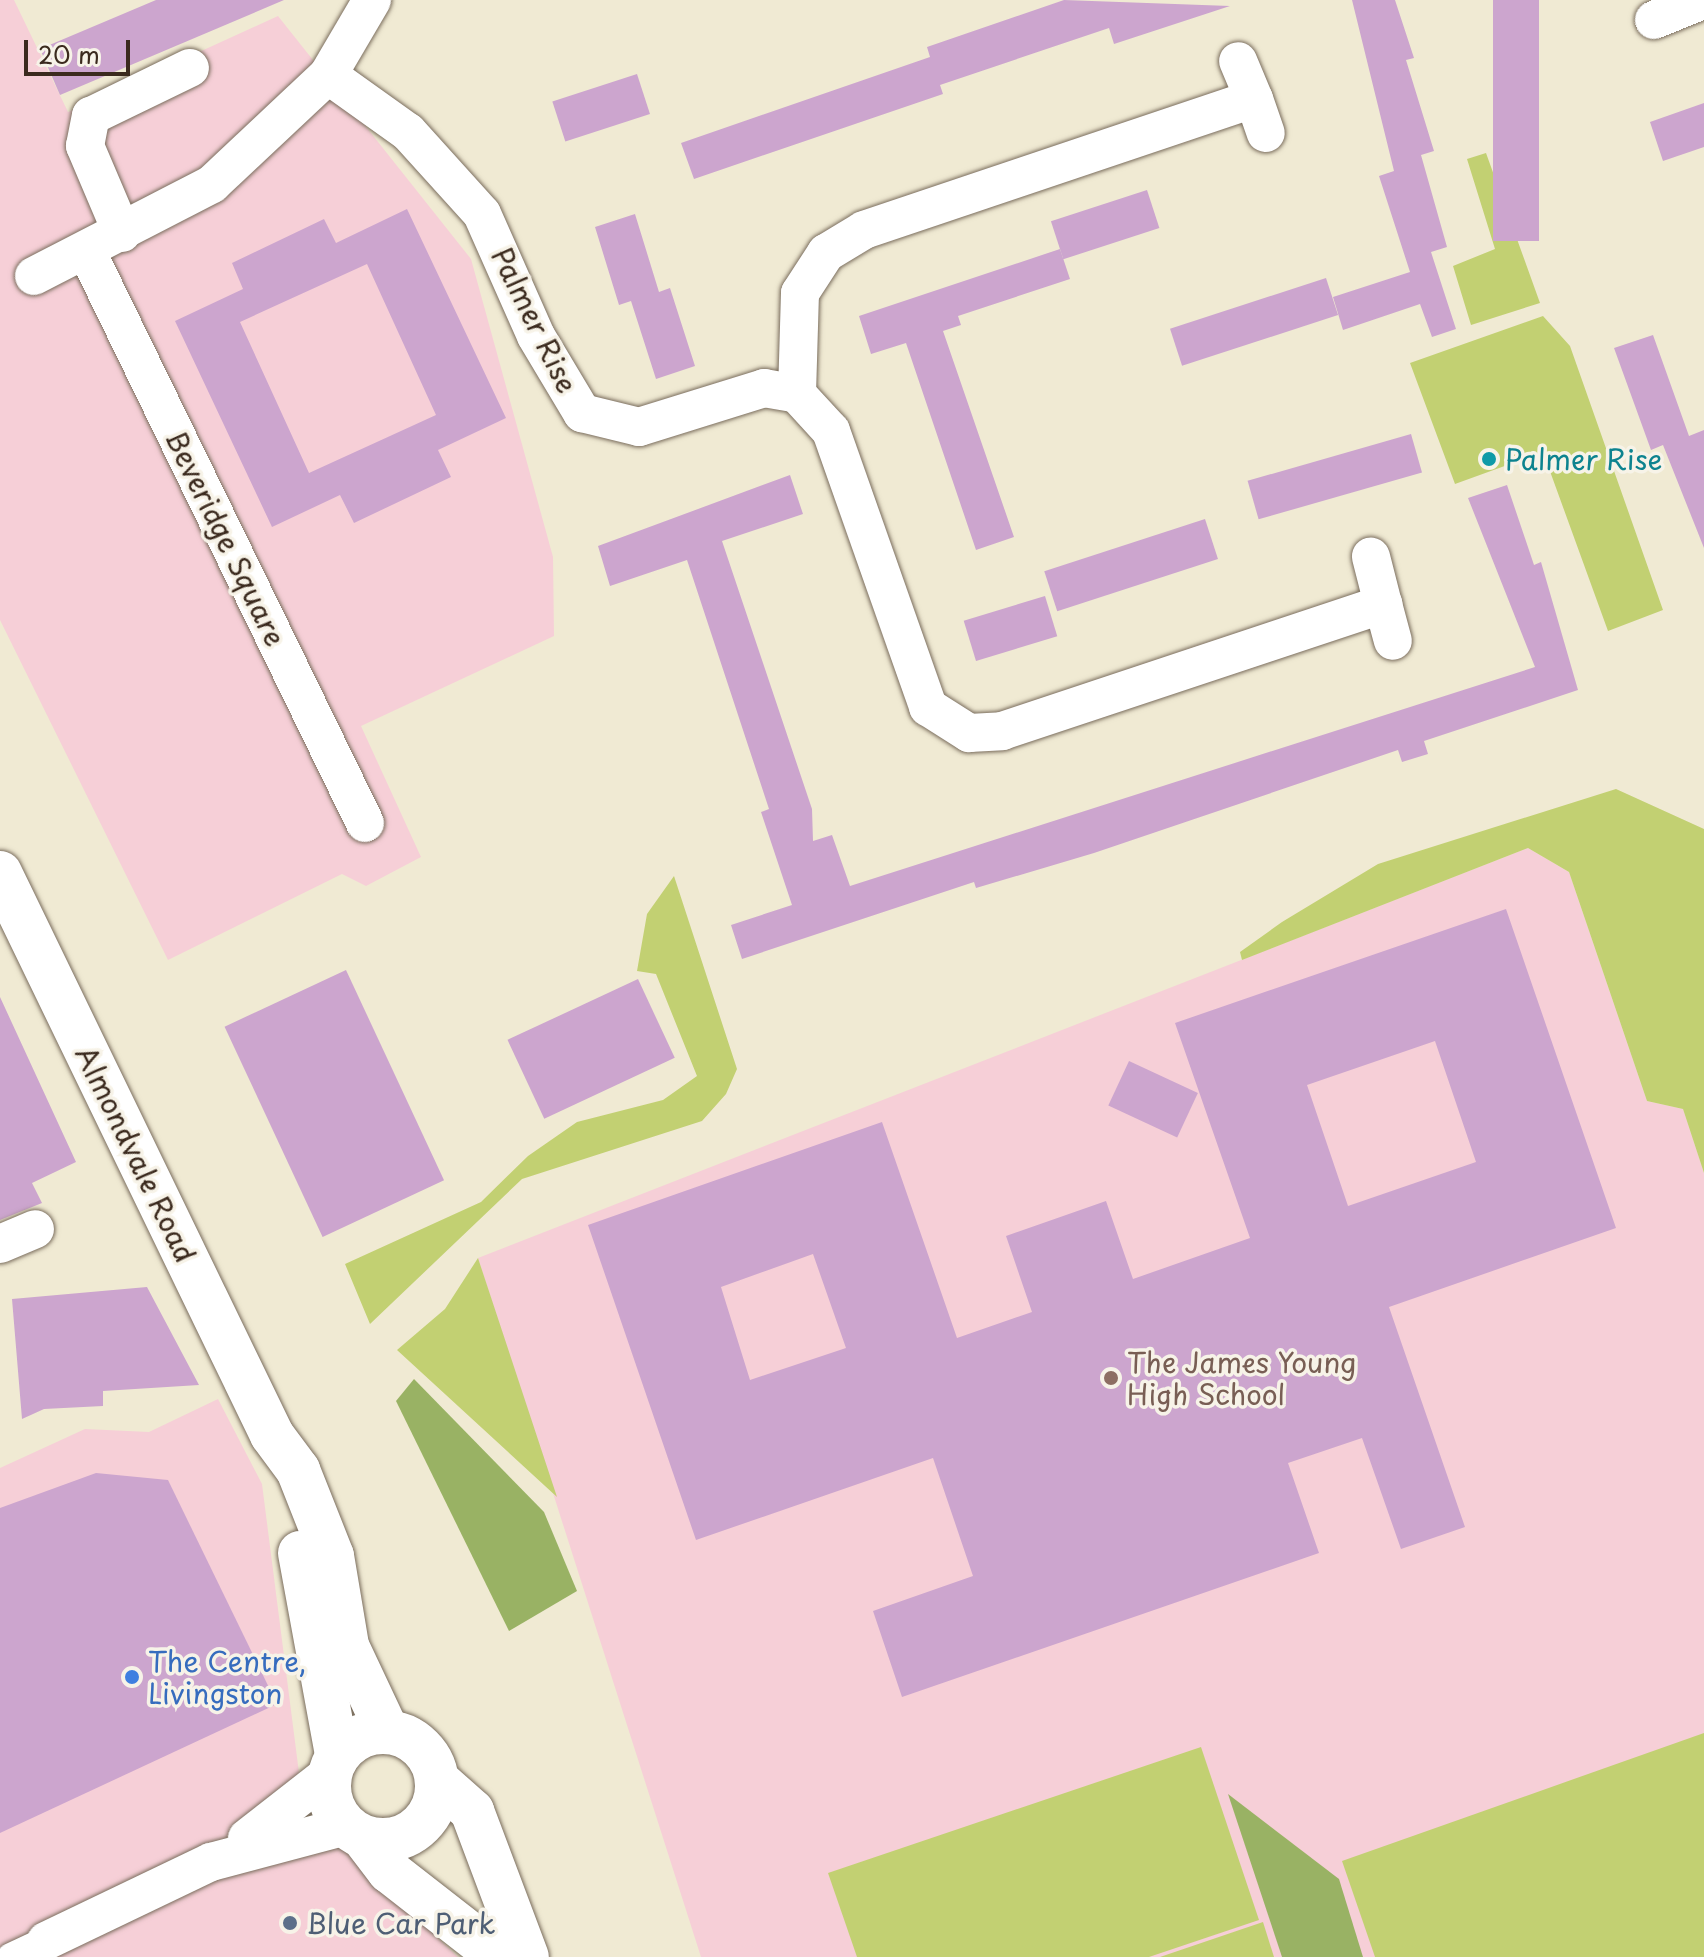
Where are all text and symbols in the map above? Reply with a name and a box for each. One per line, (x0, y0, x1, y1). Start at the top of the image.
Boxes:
scale bar (28, 24, 134, 74)
text: 20 m (38, 36, 100, 72)
street label: Palmer Rise (485, 242, 585, 398)
street label: Beveridge Square (159, 425, 293, 651)
place label: Palmer Rise (1505, 442, 1662, 476)
marker: Palmer Rise (1480, 450, 1498, 468)
street label: Almondvale Road (69, 1040, 203, 1268)
place label: The James Young High School (1127, 1345, 1360, 1411)
marker: The James Young High School (1102, 1369, 1120, 1387)
place label: The Centre, Livingston (148, 1644, 307, 1710)
marker: The Centre, Livingston (123, 1668, 141, 1686)
place label: Blue Car Park (306, 1906, 497, 1940)
marker: Blue Car Park (281, 1914, 299, 1932)

